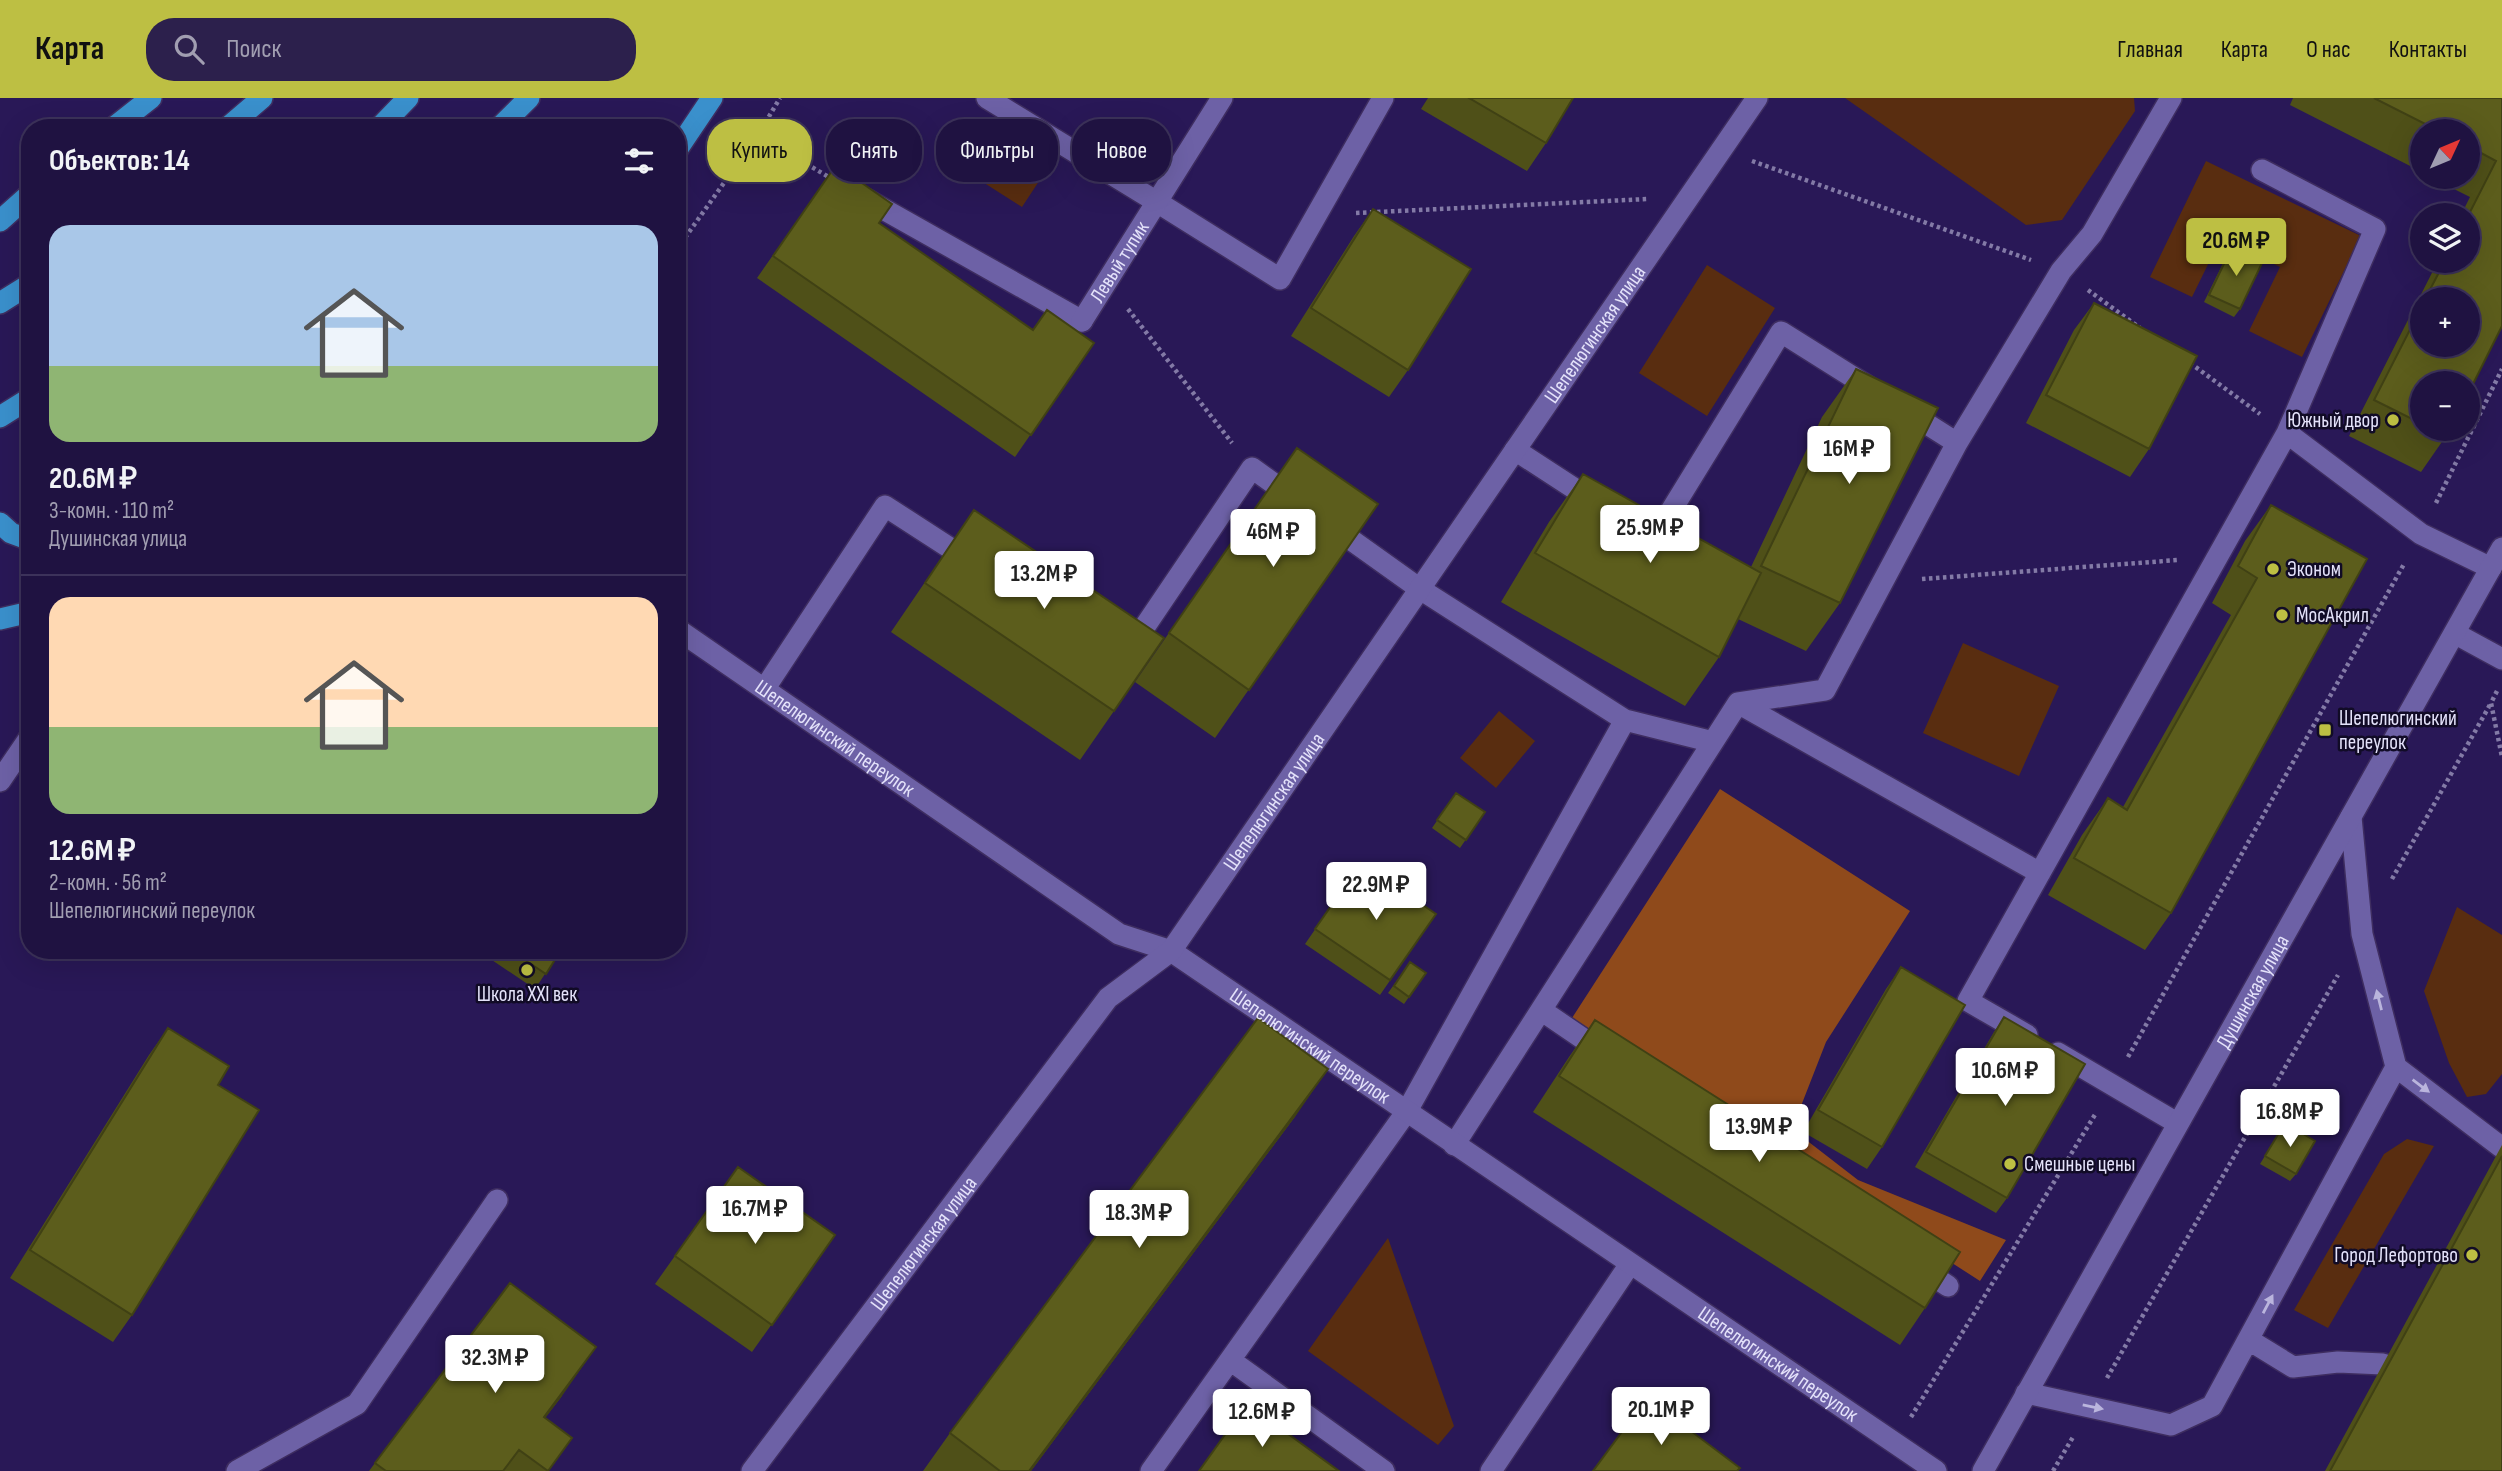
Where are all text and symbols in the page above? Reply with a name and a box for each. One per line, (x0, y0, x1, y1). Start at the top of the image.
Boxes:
search box (146, 18, 636, 81)
text: Карта (35, 29, 104, 69)
icon: search (170, 30, 208, 68)
text: Поиск (226, 34, 281, 65)
text: Главная (2117, 35, 2183, 64)
text: Карта (2221, 35, 2268, 64)
text: О нас (2306, 35, 2351, 64)
text: Контакты (2389, 35, 2467, 64)
chip: Купить (707, 119, 812, 182)
chip: Снять (826, 119, 922, 182)
chip: Фильтры (936, 119, 1058, 182)
chip: Новое (1072, 119, 1171, 182)
north arrow (2410, 119, 2480, 189)
map controls (2410, 119, 2480, 441)
icon: filters (620, 142, 658, 180)
text: Объектов: 14 (49, 143, 190, 179)
button: layers (2410, 203, 2480, 273)
street label: Левый тупик (1084, 216, 1154, 307)
pin: 20.6M ₽ (2171, 218, 2301, 278)
text: 20.6M ₽ (2202, 227, 2270, 255)
street label: Шепелюгинская улица (1539, 260, 1651, 408)
icon: home (291, 270, 417, 396)
button: + (2410, 287, 2480, 357)
button: − (2410, 371, 2480, 441)
place label: Южный двор (2287, 408, 2379, 433)
marker: Южный двор (2385, 412, 2401, 428)
pin: 16M ₽ (1800, 426, 1898, 486)
text: 16M ₽ (1823, 435, 1875, 463)
text: 20.6M ₽ (49, 461, 137, 497)
text: 3-комн. · 110 m² (49, 497, 174, 525)
pin: 25.9M ₽ (1585, 505, 1715, 565)
pin: 46M ₽ (1224, 510, 1322, 569)
text: 25.9M ₽ (1616, 514, 1684, 542)
text: 46M ₽ (1246, 518, 1300, 546)
text: Душинская улица (49, 525, 187, 553)
pin: 13.2M ₽ (979, 552, 1109, 611)
place label: Эконом (2287, 557, 2341, 582)
text: 13.2M ₽ (1011, 560, 1077, 588)
marker: Эконом (2265, 561, 2281, 577)
place label: МосАкрил (2296, 603, 2369, 628)
marker: МосАкрил (2274, 607, 2290, 623)
icon: home (291, 642, 417, 768)
street label: Шепелюгинский переулок (750, 674, 920, 802)
place label: Шепелюгинский переулок (2339, 706, 2457, 755)
marker: Шепелюгинский переулок (2317, 722, 2333, 738)
street label: Шепелюгинская улица (1218, 728, 1330, 875)
text: 12.6M ₽ (49, 833, 136, 869)
pin: 22.9M ₽ (1311, 862, 1441, 922)
text: 2-комн. · 56 m² (49, 869, 167, 897)
text: 22.9M ₽ (1342, 871, 1410, 899)
text: Шепелюгинский переулок (49, 897, 255, 925)
street label: Душинская улица (2211, 931, 2294, 1053)
marker: Школа XXI век (519, 962, 535, 978)
place label: Школа XXI век (477, 982, 577, 1007)
street label: Шепелюгинский переулок (1225, 982, 1395, 1109)
one-way arrow (2373, 989, 2384, 1011)
pin: 10.6M ₽ (1940, 1048, 2070, 1108)
text: 10.6M ₽ (1972, 1057, 2038, 1085)
one-way arrow (2412, 1078, 2430, 1092)
pin: 16.8M ₽ (2225, 1090, 2355, 1149)
text: 16.8M ₽ (2256, 1098, 2324, 1126)
pin: 13.9M ₽ (1694, 1104, 1824, 1164)
text: 13.9M ₽ (1726, 1113, 1792, 1141)
place label: Смешные цены (2024, 1152, 2135, 1177)
marker: Смешные цены (2002, 1156, 2018, 1172)
street label: Шепелюгинская улица (865, 1171, 982, 1315)
pin: 16.7M ₽ (690, 1186, 820, 1246)
pin: 18.3M ₽ (1074, 1190, 1204, 1250)
text: 16.7M ₽ (722, 1195, 788, 1223)
text: 18.3M ₽ (1106, 1199, 1172, 1227)
place label: Город Лефортово (2334, 1243, 2458, 1268)
marker: Город Лефортово (2464, 1247, 2480, 1263)
one-way arrow (2263, 1294, 2274, 1314)
street label: Шепелюгинский переулок (1693, 1301, 1863, 1427)
pin: 32.3M ₽ (430, 1336, 560, 1395)
text: 32.3M ₽ (461, 1344, 529, 1372)
pin: 20.1M ₽ (1596, 1388, 1726, 1447)
pin: 12.6M ₽ (1197, 1390, 1327, 1449)
text: 20.1M ₽ (1628, 1396, 1694, 1424)
text: 12.6M ₽ (1229, 1398, 1295, 1426)
one-way arrow (2082, 1402, 2104, 1413)

